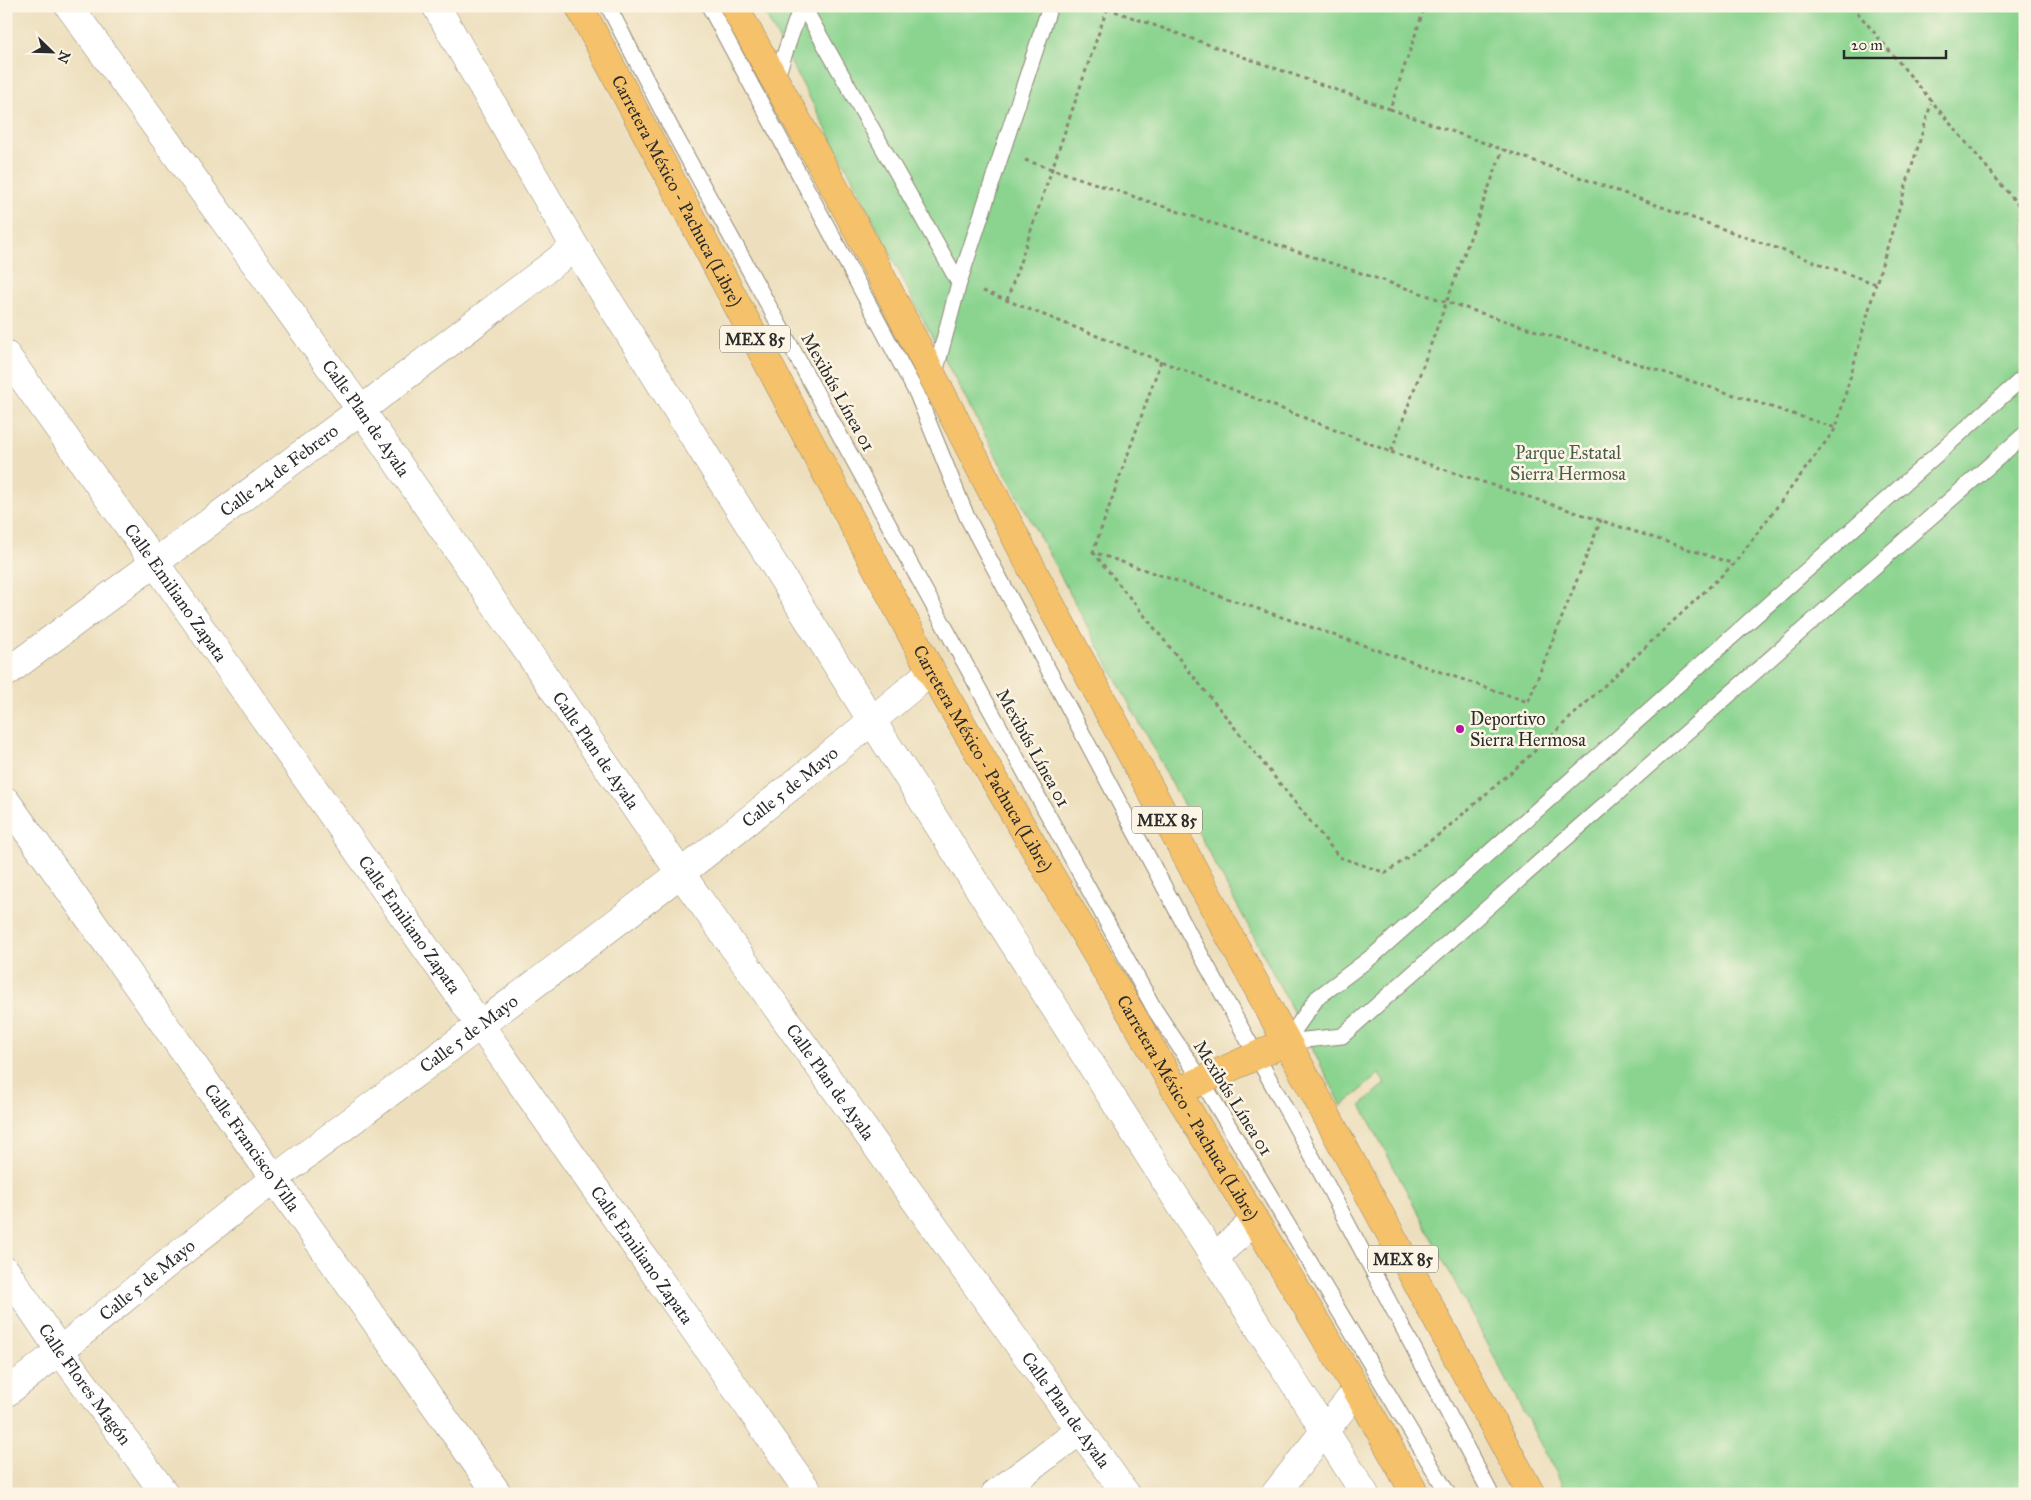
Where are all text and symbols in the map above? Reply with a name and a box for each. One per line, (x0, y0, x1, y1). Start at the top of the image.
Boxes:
north arrow (28, 28, 78, 78)
scale bar (1844, 28, 1946, 60)
text: 20 m (1851, 36, 1883, 54)
text: N (53, 48, 74, 66)
street label: Carretera México - Pachuca (Libre) (607, 71, 747, 311)
road number: MEX 85 (720, 326, 790, 352)
street label: Mexibús Línea 01 (796, 329, 880, 455)
street label: Calle Plan de Ayala (317, 355, 415, 481)
street label: Calle 24 de Febrero (216, 420, 343, 522)
park label: Parque Estatal Sierra Hermosa (1510, 442, 1626, 485)
street label: Calle Emiliano Zapata (119, 519, 232, 666)
street label: Carretera México - Pachuca (Libre) (908, 641, 1057, 876)
street label: Mexibús Línea 01 (991, 685, 1075, 811)
street label: Calle Plan de Ayala (548, 687, 644, 814)
place label: Deportivo Sierra Hermosa (1470, 708, 1586, 751)
marker: Deportivo Sierra Hermosa (1454, 723, 1466, 735)
street label: Calle 5 de Mayo (737, 742, 843, 832)
road number: MEX 85 (1132, 806, 1202, 834)
street label: Calle Emiliano Zapata (353, 851, 466, 998)
street label: Calle 5 de Mayo (415, 990, 522, 1077)
street label: Carretera México - Pachuca (Libre) (1112, 991, 1263, 1225)
street label: Calle Plan de Ayala (781, 1019, 880, 1145)
street label: Mexibús Línea 01 (1189, 1036, 1277, 1160)
street label: Calle Francisco Villa (199, 1080, 305, 1216)
street label: Calle Emiliano Zapata (586, 1182, 698, 1329)
street label: Calle 5 de Mayo (95, 1234, 200, 1325)
road number: MEX 85 (1368, 1246, 1438, 1272)
street label: Calle Flores Magón (34, 1319, 136, 1450)
street label: Calle Plan de Ayala (1017, 1348, 1115, 1473)

